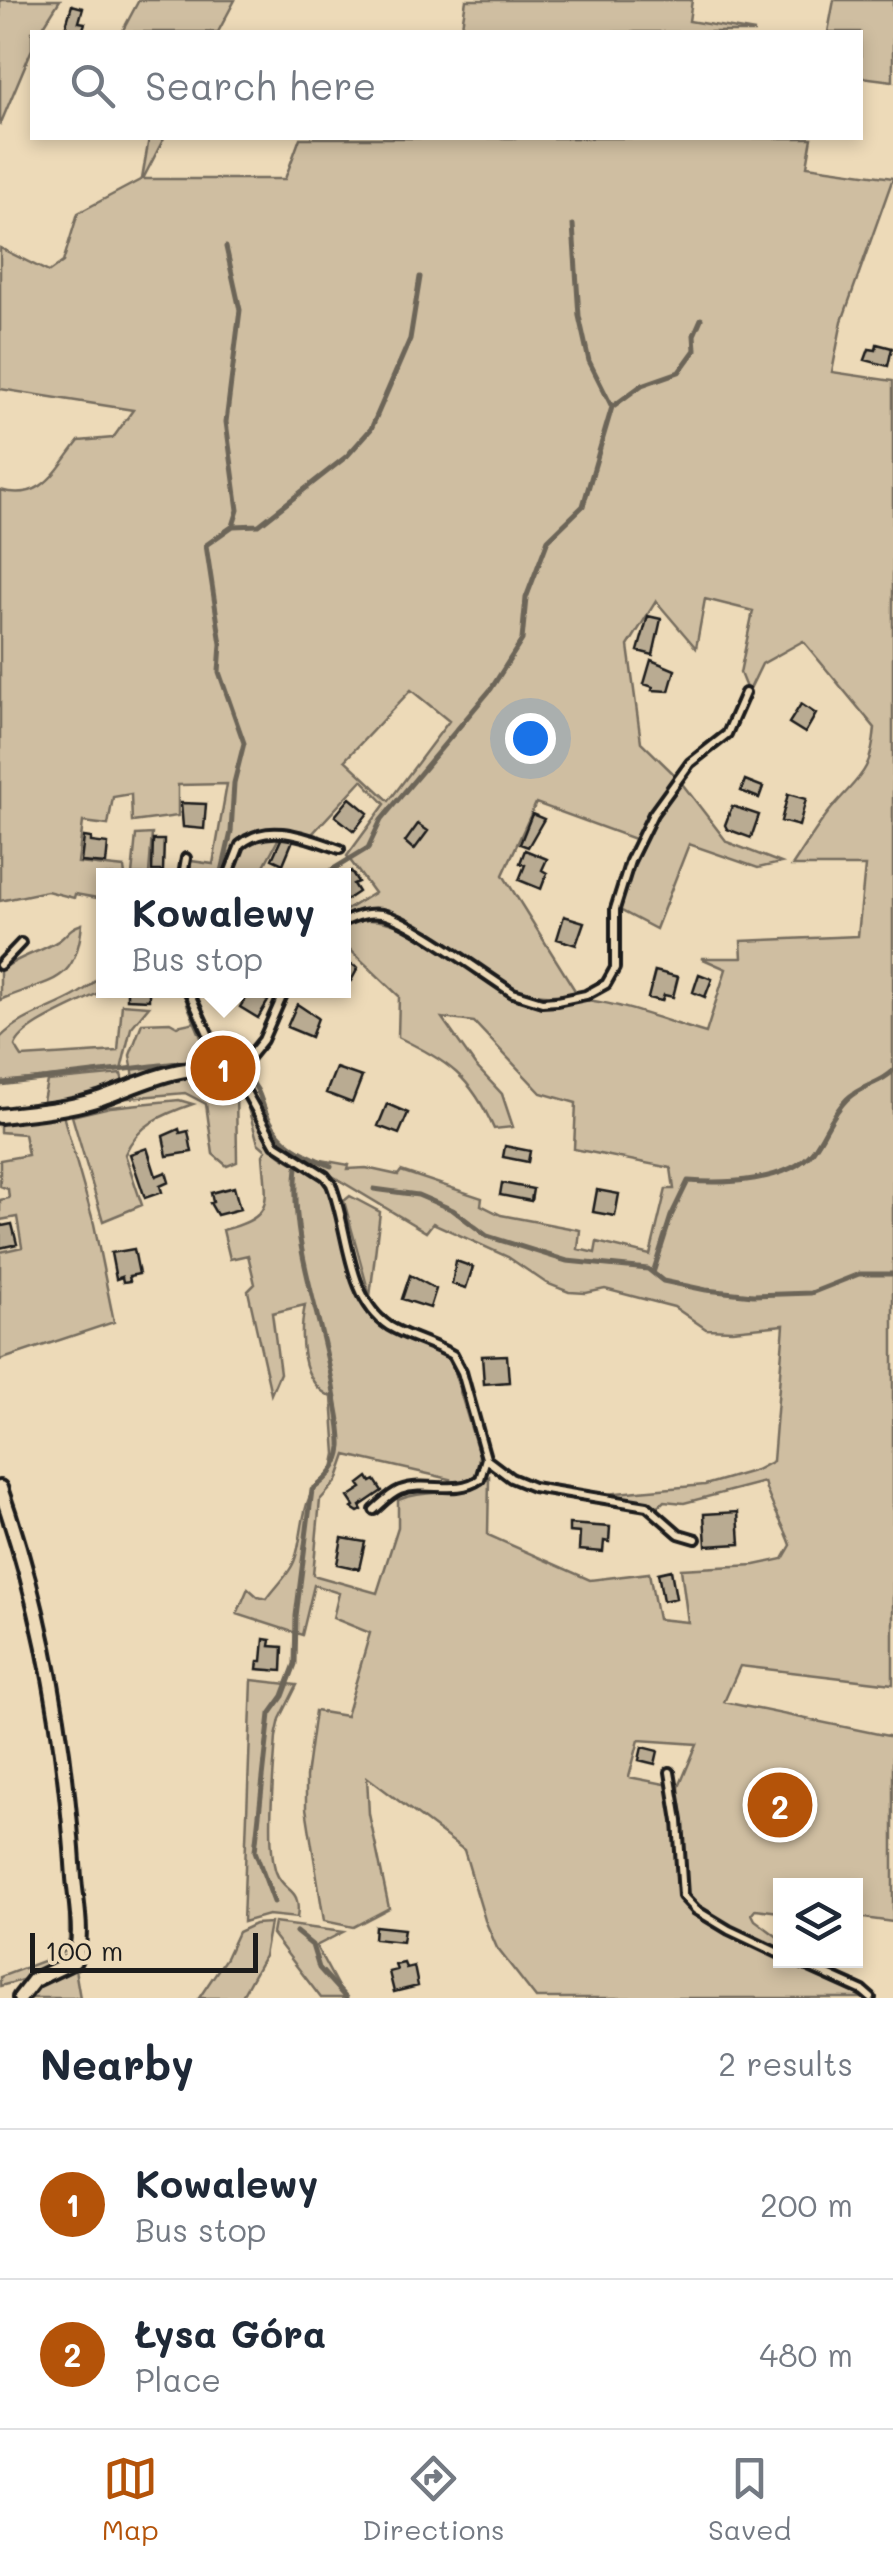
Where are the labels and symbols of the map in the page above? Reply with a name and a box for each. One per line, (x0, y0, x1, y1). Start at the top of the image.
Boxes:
your location (505, 713, 556, 764)
pin: 1 (190, 1030, 256, 1106)
pin: 2 (748, 1768, 812, 1842)
scale bar (30, 1928, 258, 1972)

